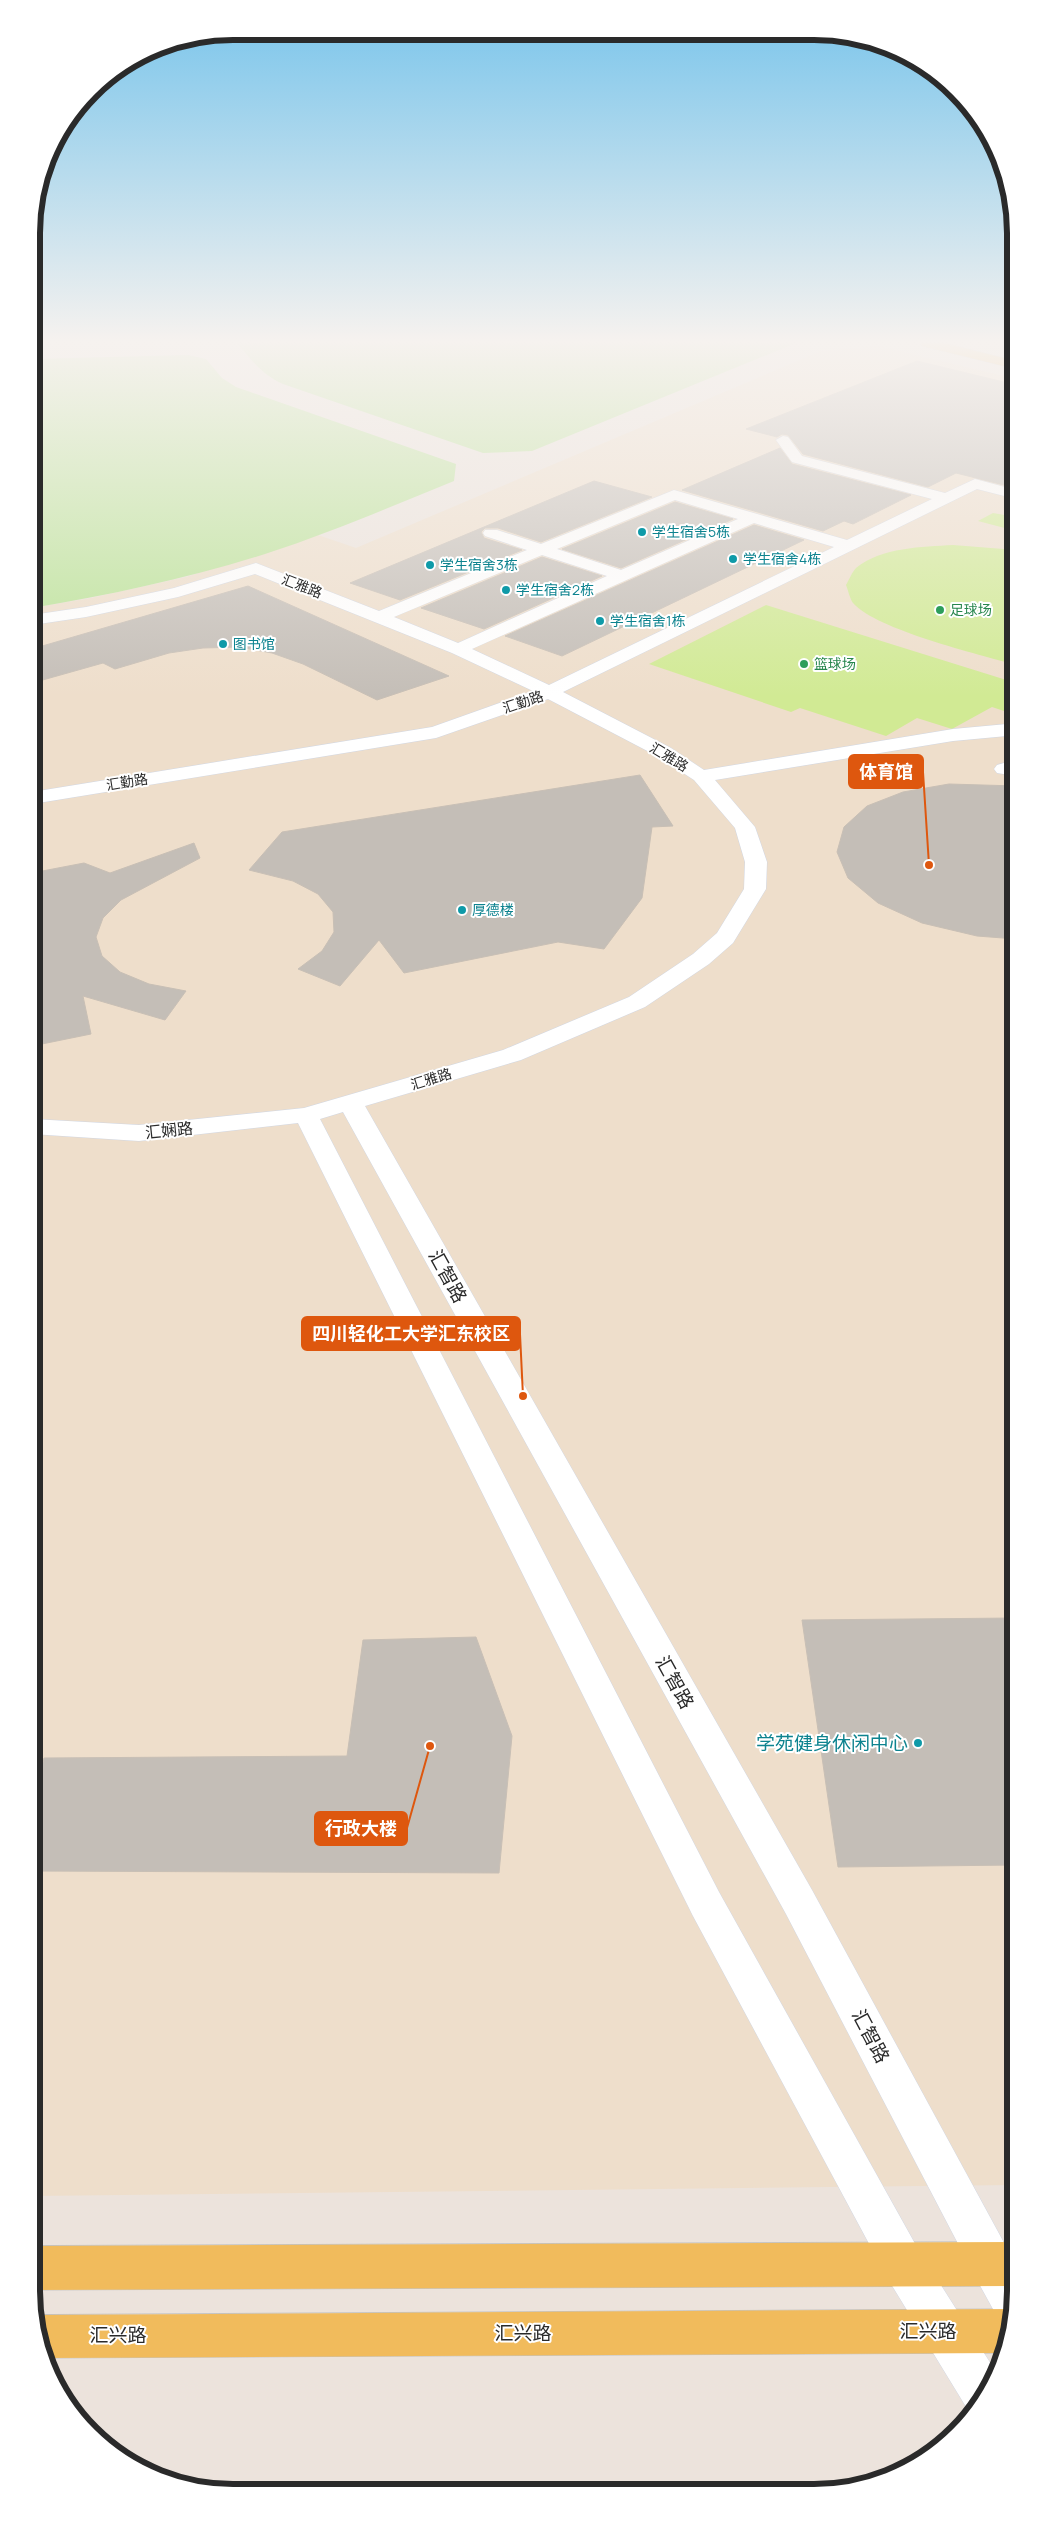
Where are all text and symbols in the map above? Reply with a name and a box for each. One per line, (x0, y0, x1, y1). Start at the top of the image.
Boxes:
place label: 学生宿舍5栋 (652, 522, 730, 541)
marker: 学生宿舍5栋 (636, 526, 648, 538)
place label: 学生宿舍4栋 (743, 549, 821, 568)
marker: 学生宿舍4栋 (727, 553, 739, 565)
place label: 学生宿舍3栋 (440, 555, 518, 574)
marker: 学生宿舍3栋 (424, 559, 436, 571)
street label: 汇雅路 (279, 569, 325, 602)
place label: 学生宿舍2栋 (516, 580, 594, 599)
marker: 学生宿舍2栋 (500, 584, 512, 596)
place label: 足球场 (950, 600, 992, 619)
marker: 足球场 (934, 604, 946, 616)
place label: 学生宿舍1栋 (610, 611, 685, 630)
marker: 学生宿舍1栋 (594, 615, 606, 627)
place label: 图书馆 (233, 634, 275, 653)
marker: 图书馆 (217, 638, 229, 650)
place label: 篮球场 (814, 654, 856, 673)
marker: 篮球场 (798, 658, 810, 670)
street label: 汇勤路 (500, 686, 546, 717)
street label: 汇雅路 (646, 738, 692, 776)
callout: 体育馆 (849, 755, 923, 788)
text: 体育馆 (859, 759, 913, 783)
street label: 汇勤路 (105, 769, 149, 794)
place label: 厚德楼 (472, 900, 514, 919)
marker: 厚德楼 (456, 904, 468, 916)
street label: 汇雅路 (408, 1063, 454, 1094)
street label: 汇娴路 (144, 1117, 194, 1143)
street label: 汇智路 (423, 1245, 473, 1307)
callout: 四川轻化工大学汇东校区 (302, 1317, 520, 1350)
text: 四川轻化工大学汇东校区 (312, 1321, 510, 1345)
street label: 汇智路 (650, 1651, 700, 1713)
place label: 学苑健身休闲中心 (756, 1730, 908, 1756)
marker: 学苑健身休闲中心 (912, 1737, 924, 1749)
callout: 行政大楼 (315, 1812, 407, 1845)
text: 行政大楼 (325, 1816, 397, 1840)
street label: 汇智路 (846, 2005, 896, 2067)
street label: 汇兴路 (899, 2318, 957, 2344)
street label: 汇兴路 (494, 2320, 552, 2346)
street label: 汇兴路 (89, 2322, 147, 2348)

